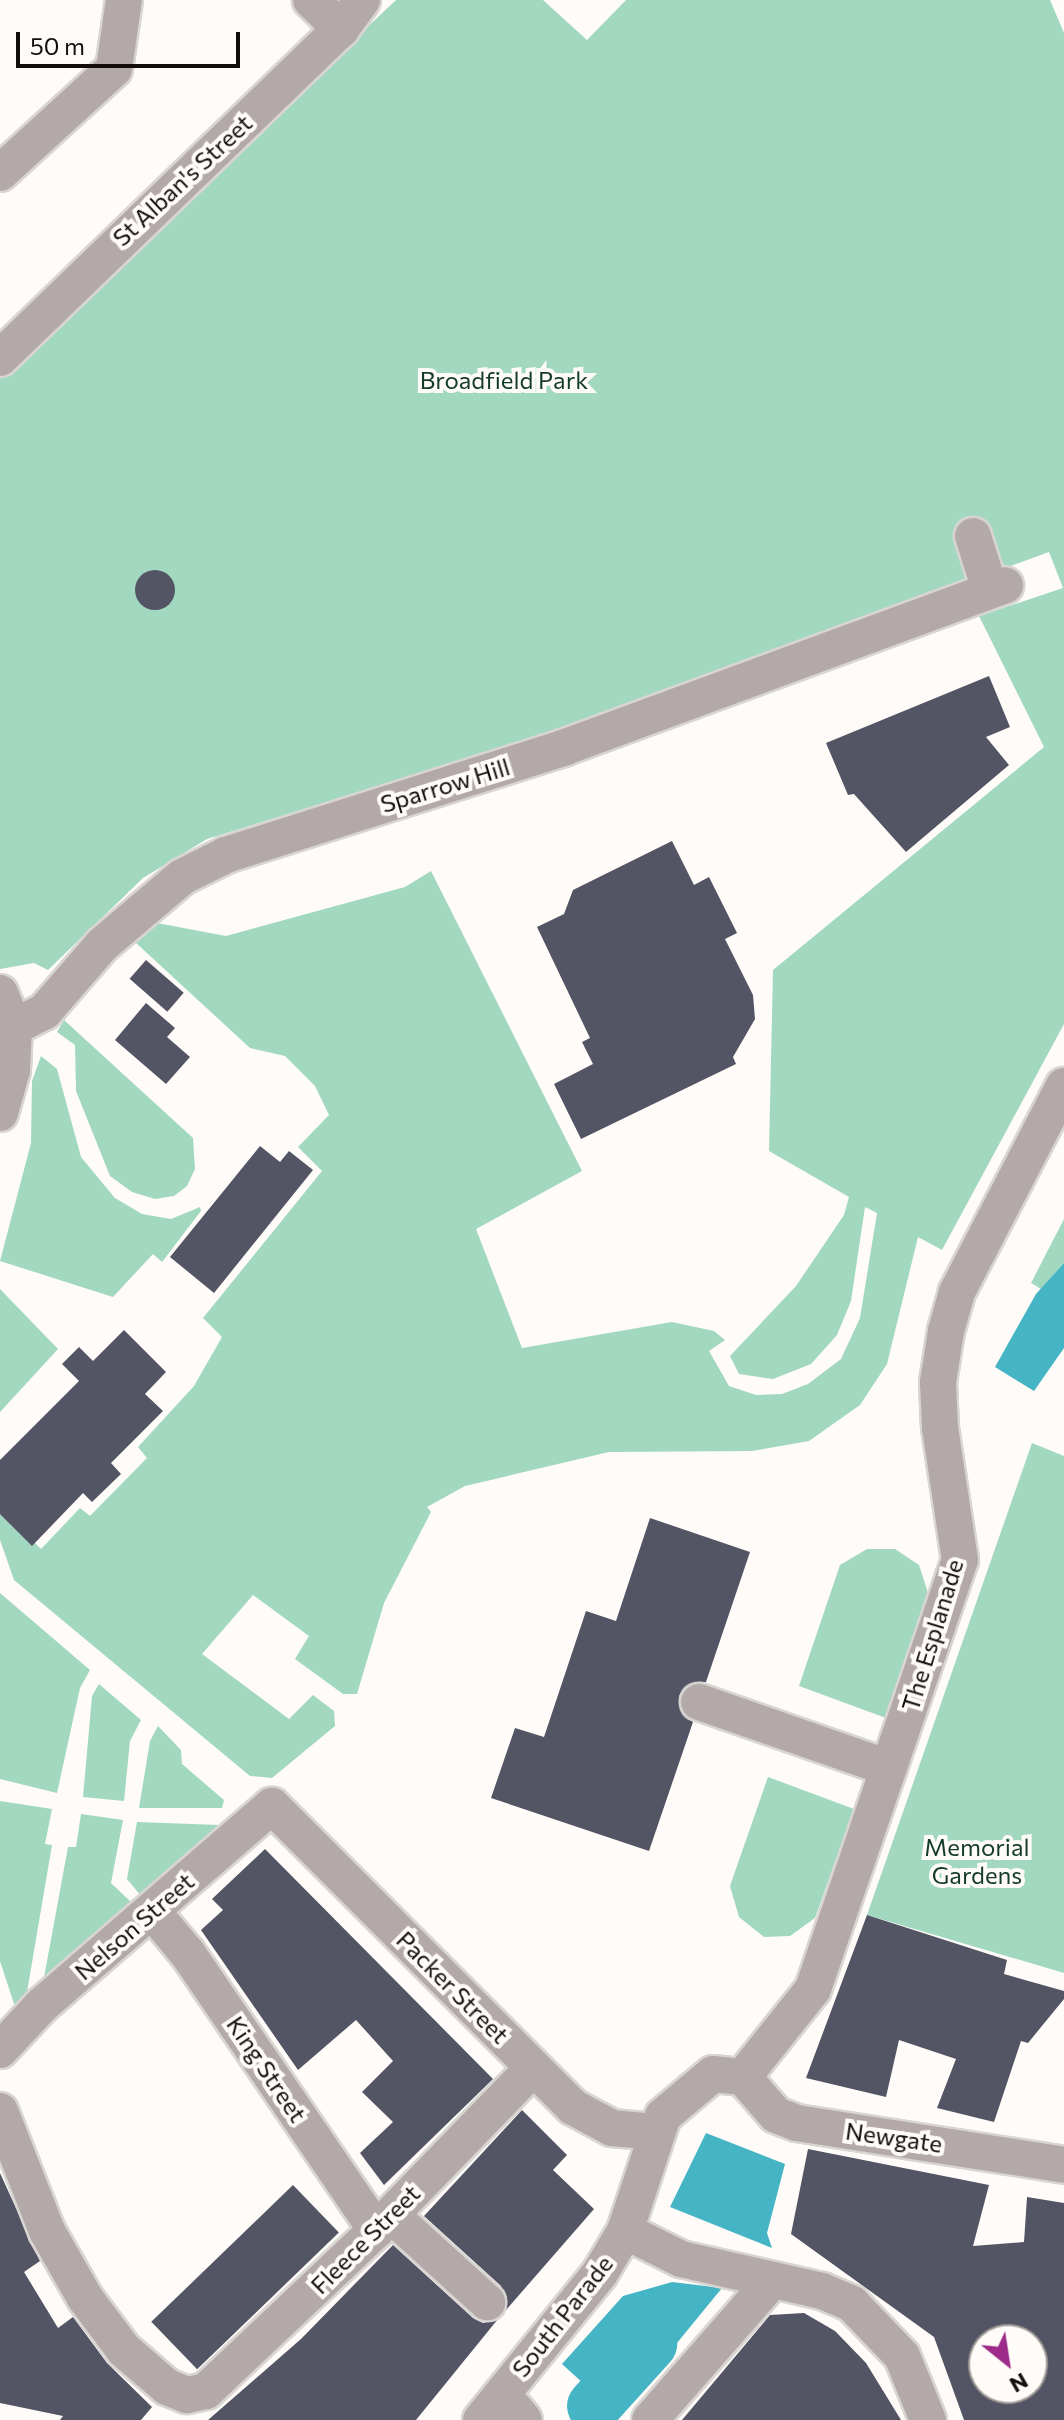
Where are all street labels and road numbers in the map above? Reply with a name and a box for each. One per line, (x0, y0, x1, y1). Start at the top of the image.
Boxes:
street label: St Alban's Street (106, 108, 258, 252)
street label: Sparrow Hill (377, 752, 513, 818)
street label: The Esplanade (895, 1556, 969, 1714)
street label: Nelson Street (69, 1866, 199, 1986)
street label: Packer Street (391, 1925, 515, 2049)
street label: King Street (221, 2011, 313, 2127)
street label: Newgate (844, 2116, 944, 2158)
street label: Fleece Street (305, 2179, 425, 2299)
street label: South Parade (506, 2250, 618, 2382)

